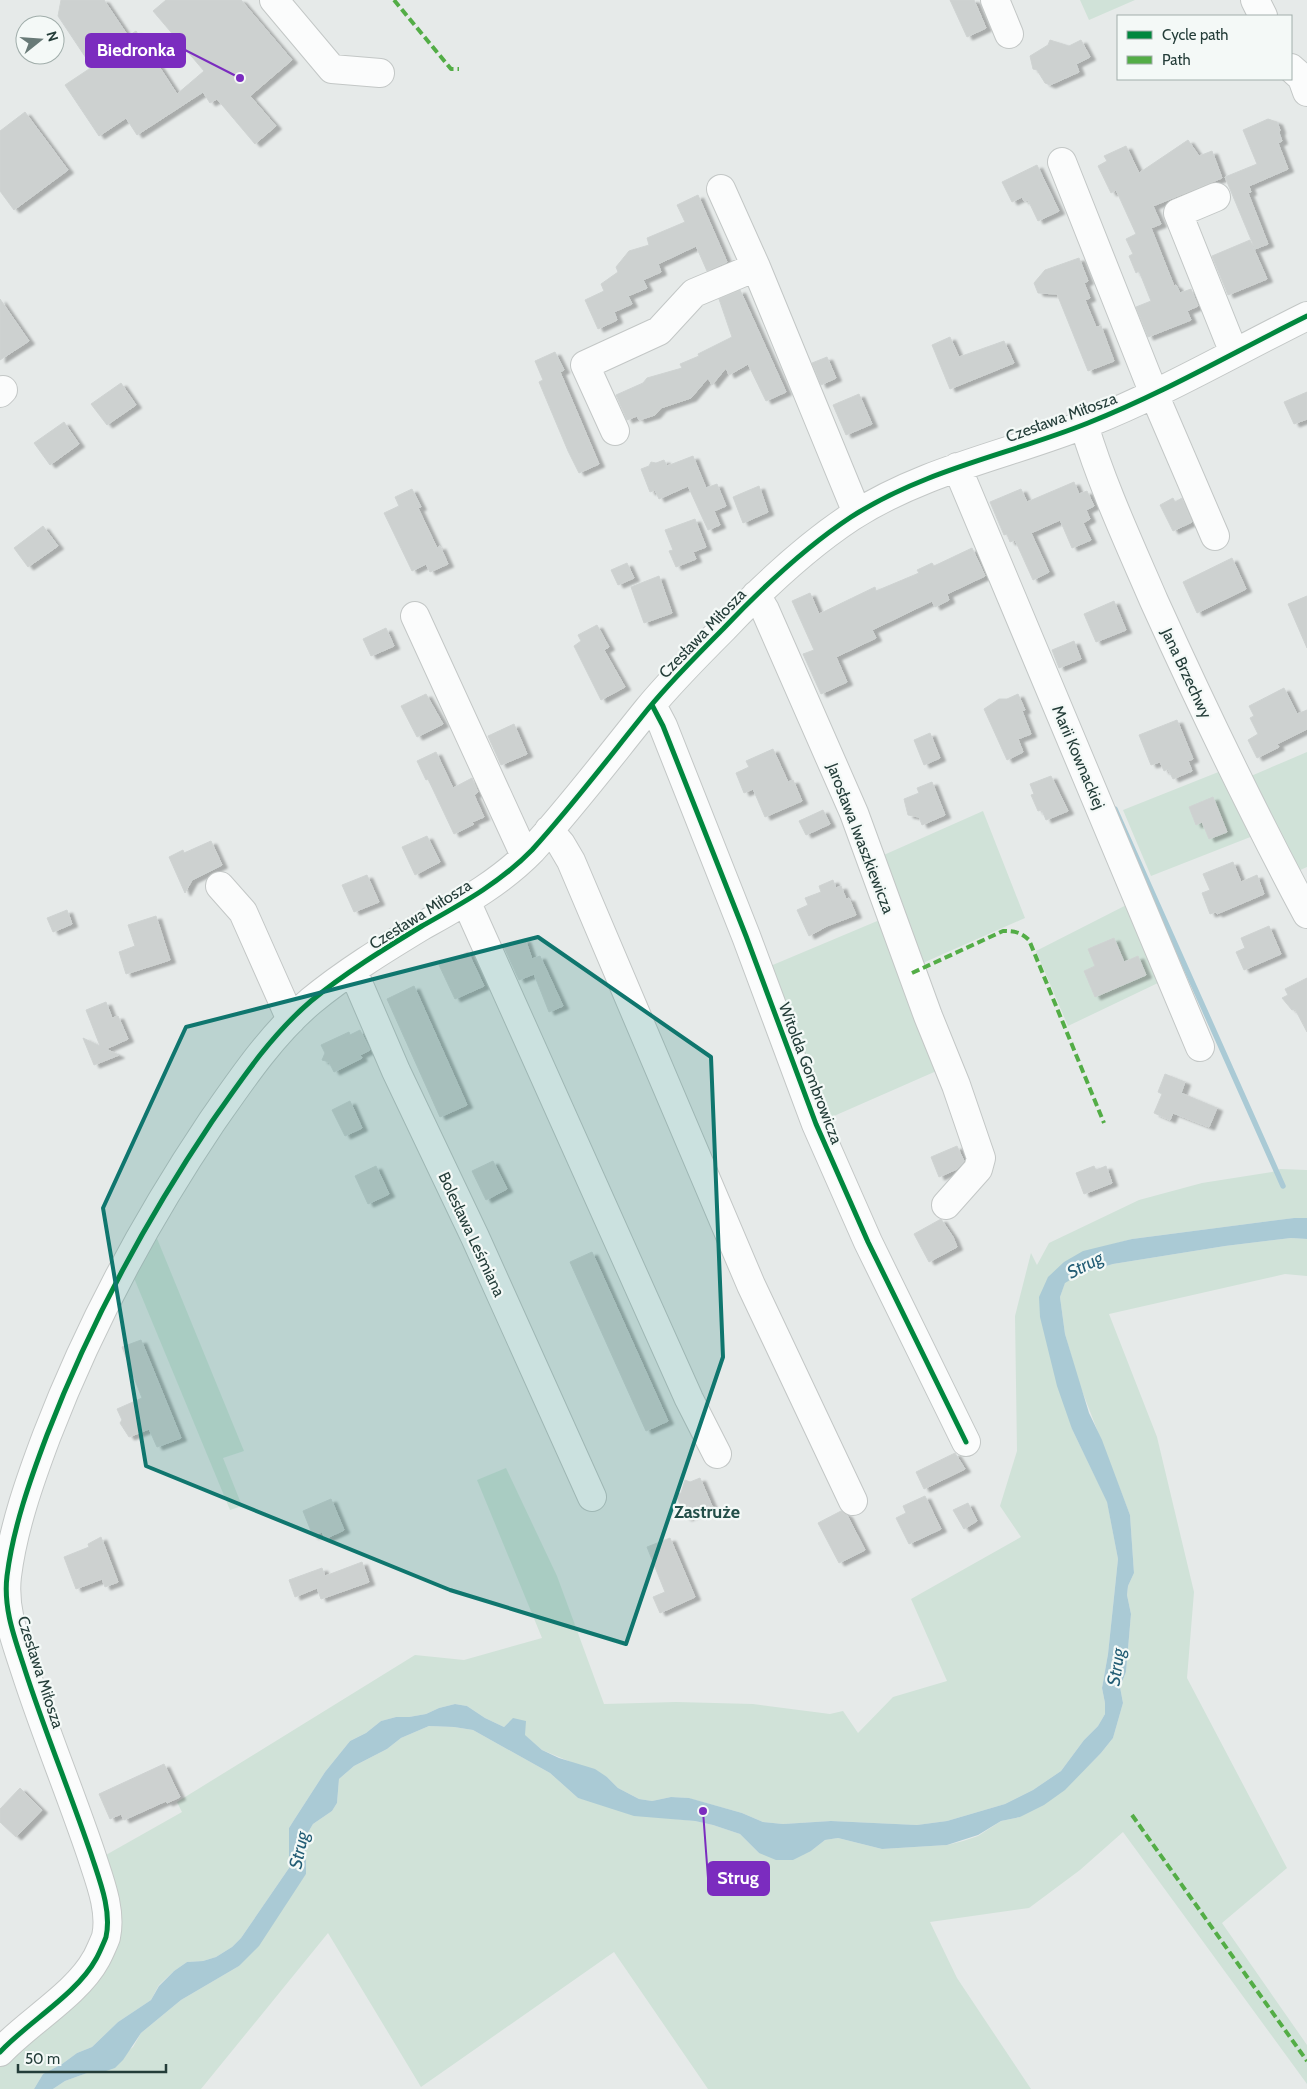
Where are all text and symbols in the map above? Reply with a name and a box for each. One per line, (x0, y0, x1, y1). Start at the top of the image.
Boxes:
north arrow (15, 15, 65, 65)
legend (1117, 15, 1292, 80)
text: Cycle path (1162, 26, 1228, 44)
text: N (42, 29, 62, 44)
callout: Biedronka (86, 34, 185, 67)
text: Biedronka (97, 39, 175, 61)
text: Path (1162, 51, 1191, 69)
street label: Czesława Miłosza (1003, 388, 1120, 446)
street label: Czesława Miłosza (655, 585, 750, 682)
street label: Jana Brzechwy (1157, 624, 1216, 721)
street label: Marii Kownackiej (1048, 702, 1109, 812)
street label: Jarosława Iwaszkiewicza (823, 759, 898, 916)
street label: Czesława Miłosza (366, 875, 475, 953)
street label: Witolda Gombrowicza (775, 1000, 846, 1147)
street label: Bolesława Leśmiana (434, 1169, 509, 1300)
water label: Strug (1063, 1246, 1107, 1283)
district label: Zastruże (674, 1501, 740, 1523)
street label: Czesława Miłosza (13, 1614, 68, 1731)
water label: Strug (1102, 1646, 1130, 1687)
water label: Strug (284, 1829, 314, 1871)
callout: Strug (708, 1862, 769, 1895)
text: Strug (717, 1867, 759, 1889)
scale bar (18, 2042, 165, 2074)
text: 50 m (25, 2050, 60, 2068)

